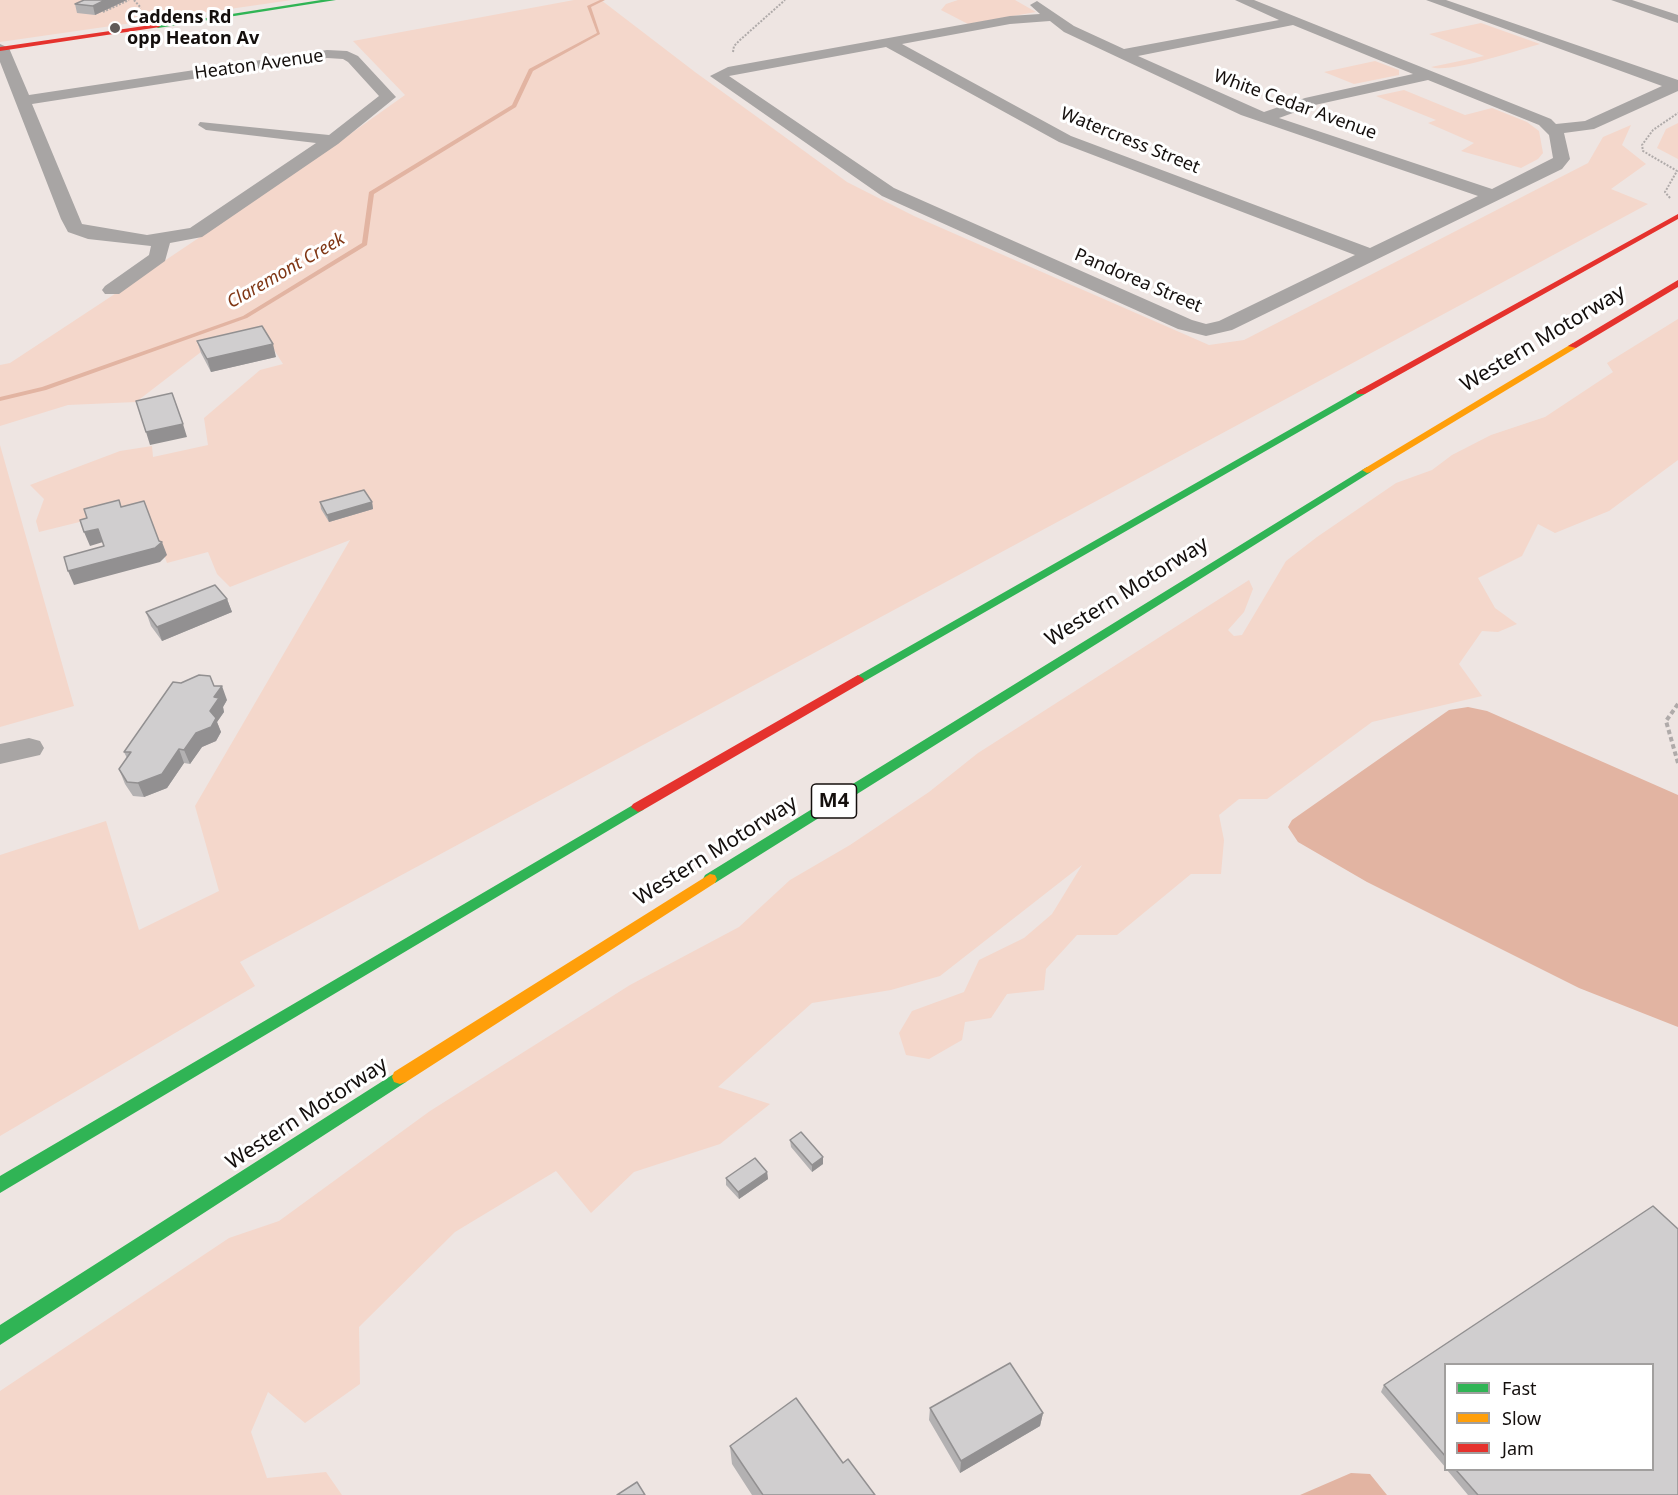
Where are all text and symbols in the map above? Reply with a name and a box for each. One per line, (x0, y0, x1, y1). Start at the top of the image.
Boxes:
place label: Caddens Rd opp Heaton Av (127, 7, 259, 50)
marker: Caddens Rd opp Heaton Av (108, 21, 122, 35)
street label: Heaton Avenue (193, 45, 325, 85)
street label: White Cedar Avenue (1211, 65, 1379, 145)
street label: Watercress Street (1057, 103, 1203, 179)
water label: Claremont Creek (223, 229, 349, 313)
street label: Pandorea Street (1071, 244, 1205, 318)
street label: Western Motorway (1456, 280, 1630, 398)
street label: Western Motorway (1041, 532, 1213, 652)
road number: M4 (812, 784, 856, 818)
street label: Western Motorway (630, 791, 802, 911)
street label: Western Motorway (222, 1052, 392, 1176)
legend (1444, 1363, 1654, 1471)
text: Fast (1502, 1376, 1537, 1400)
text: Slow (1502, 1406, 1541, 1430)
text: Jam (1502, 1436, 1534, 1460)

